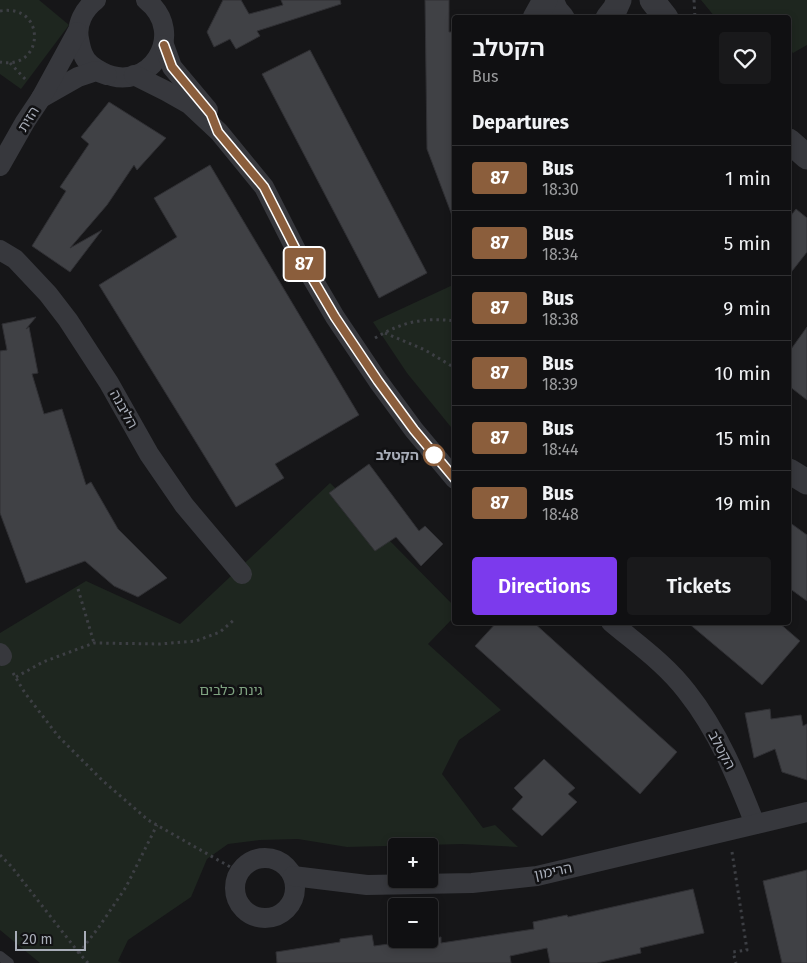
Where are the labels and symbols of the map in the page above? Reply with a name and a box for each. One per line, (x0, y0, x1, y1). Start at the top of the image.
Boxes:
street label: הזית (14, 103, 43, 135)
line badge: 87 (282, 248, 326, 280)
street label: הליבנה (106, 387, 141, 431)
marker: הקטלב (423, 444, 445, 466)
place label: הקטלב (376, 447, 419, 464)
park label: גינת כלבים (200, 682, 262, 699)
street label: הקטלב (704, 728, 739, 772)
street label: הרימון (533, 859, 574, 884)
scale bar (15, 928, 86, 951)

